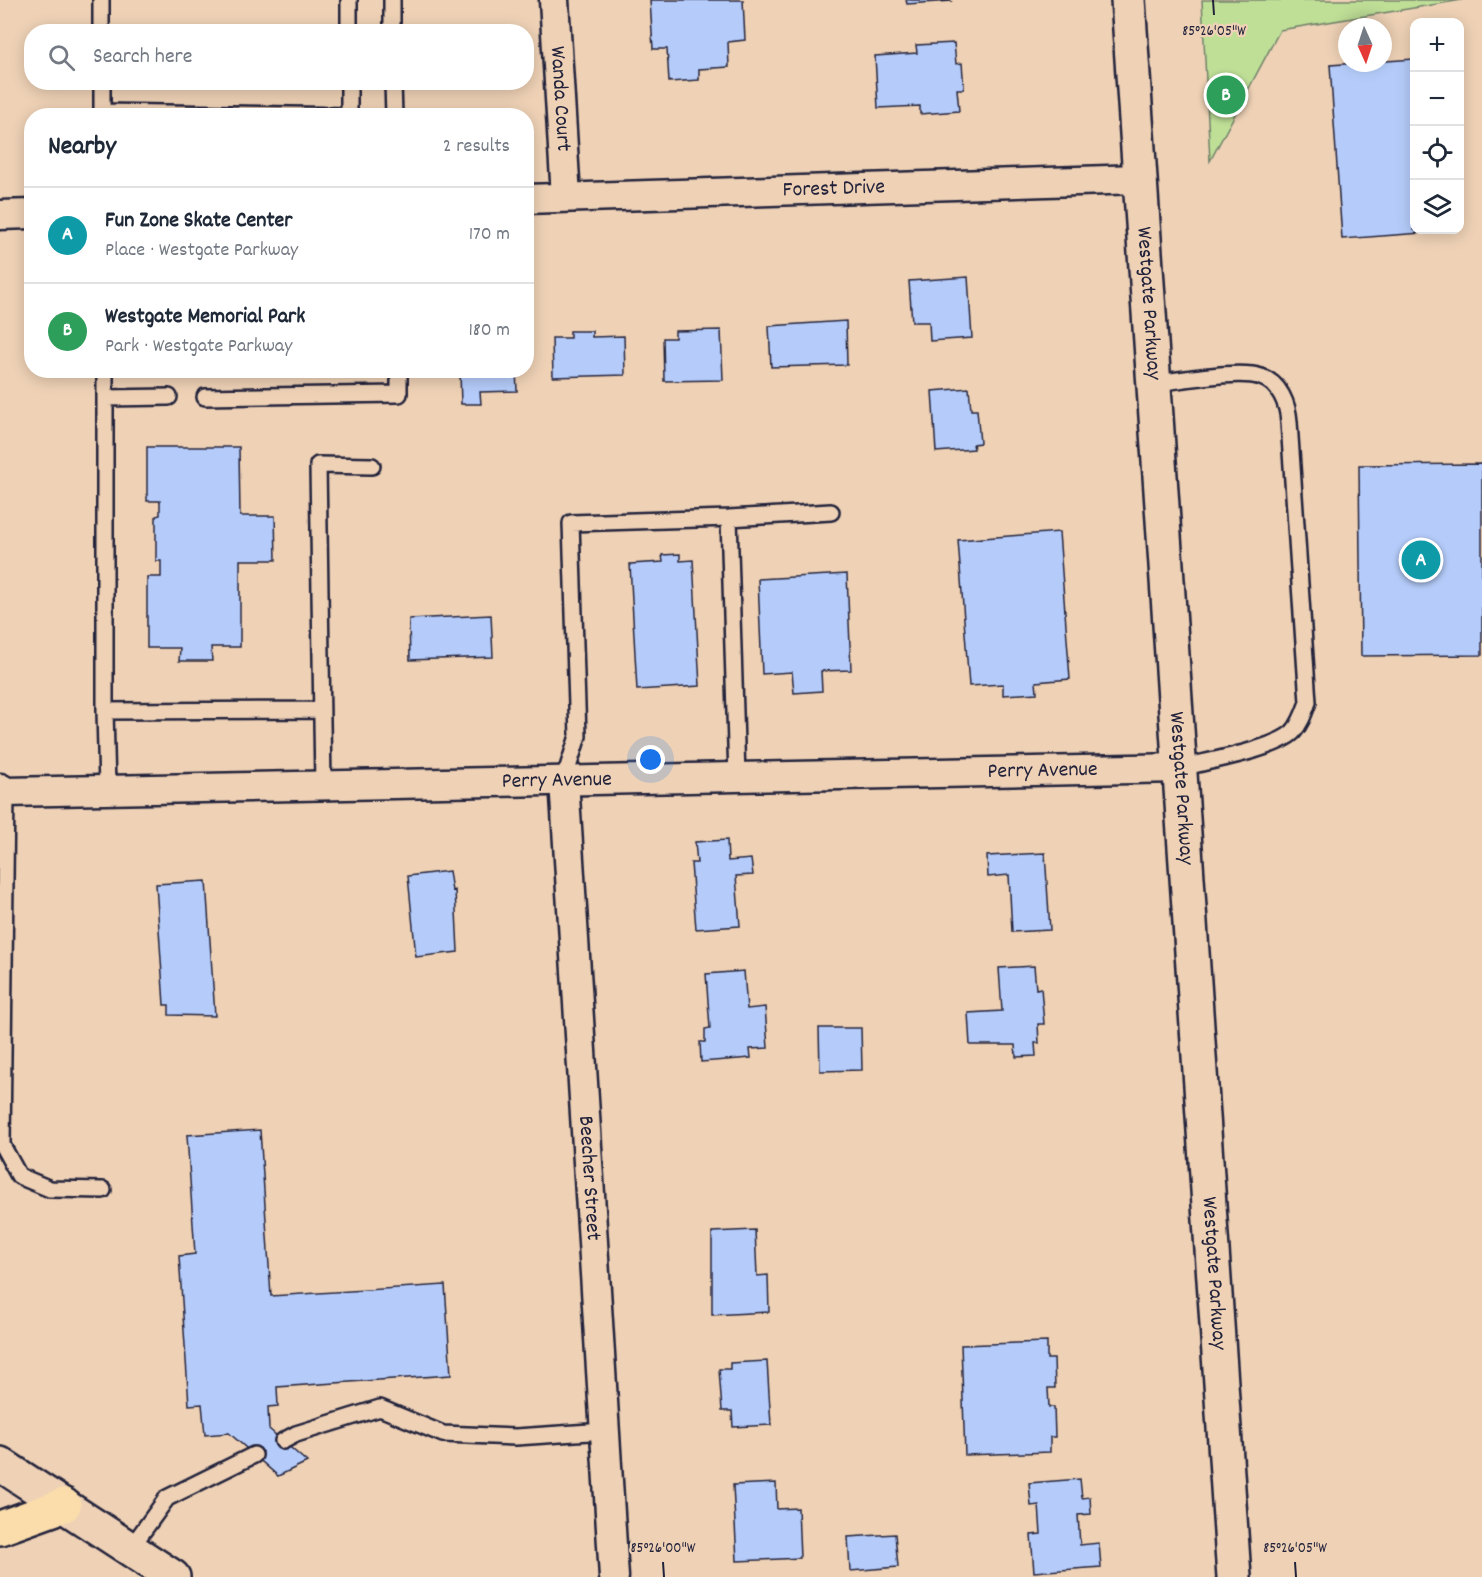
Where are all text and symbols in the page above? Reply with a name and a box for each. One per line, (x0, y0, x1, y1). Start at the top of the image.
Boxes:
north arrow (1338, 18, 1392, 72)
map controls (1410, 18, 1464, 234)
button: + (1410, 18, 1464, 72)
text: 85°26'05"W (1182, 21, 1246, 43)
search box (24, 24, 534, 90)
icon: search (45, 41, 78, 74)
text: Search here (93, 42, 192, 73)
street label: Wanda Court (541, 45, 579, 152)
pin: B (1206, 72, 1246, 118)
button: − (1410, 72, 1464, 126)
button: locate (1410, 126, 1464, 180)
text: Nearby (48, 129, 116, 166)
text: 2 results (443, 133, 510, 161)
street label: Forest Drive (782, 172, 885, 206)
button: layers (1410, 180, 1464, 234)
text: Fun Zone Skate Center (105, 206, 292, 237)
text: A (62, 221, 73, 249)
text: 170 m (469, 221, 510, 249)
street label: Westgate Parkway (1128, 226, 1169, 382)
text: Place · Westgate Parkway (105, 237, 298, 265)
text: Westgate Memorial Park (105, 302, 305, 333)
text: B (63, 317, 72, 345)
text: 180 m (468, 317, 510, 345)
text: Park · Westgate Parkway (105, 333, 292, 361)
pin: A (1402, 538, 1440, 582)
street label: Westgate Parkway (1160, 711, 1202, 867)
your location (636, 745, 665, 774)
street label: Perry Avenue (987, 754, 1098, 787)
street label: Perry Avenue (501, 764, 612, 797)
street label: Beecher Street (570, 1115, 608, 1242)
street label: Westgate Parkway (1193, 1196, 1234, 1352)
text: 85°26'00"W (631, 1538, 696, 1560)
text: 85°26'05"W (1263, 1538, 1327, 1560)

